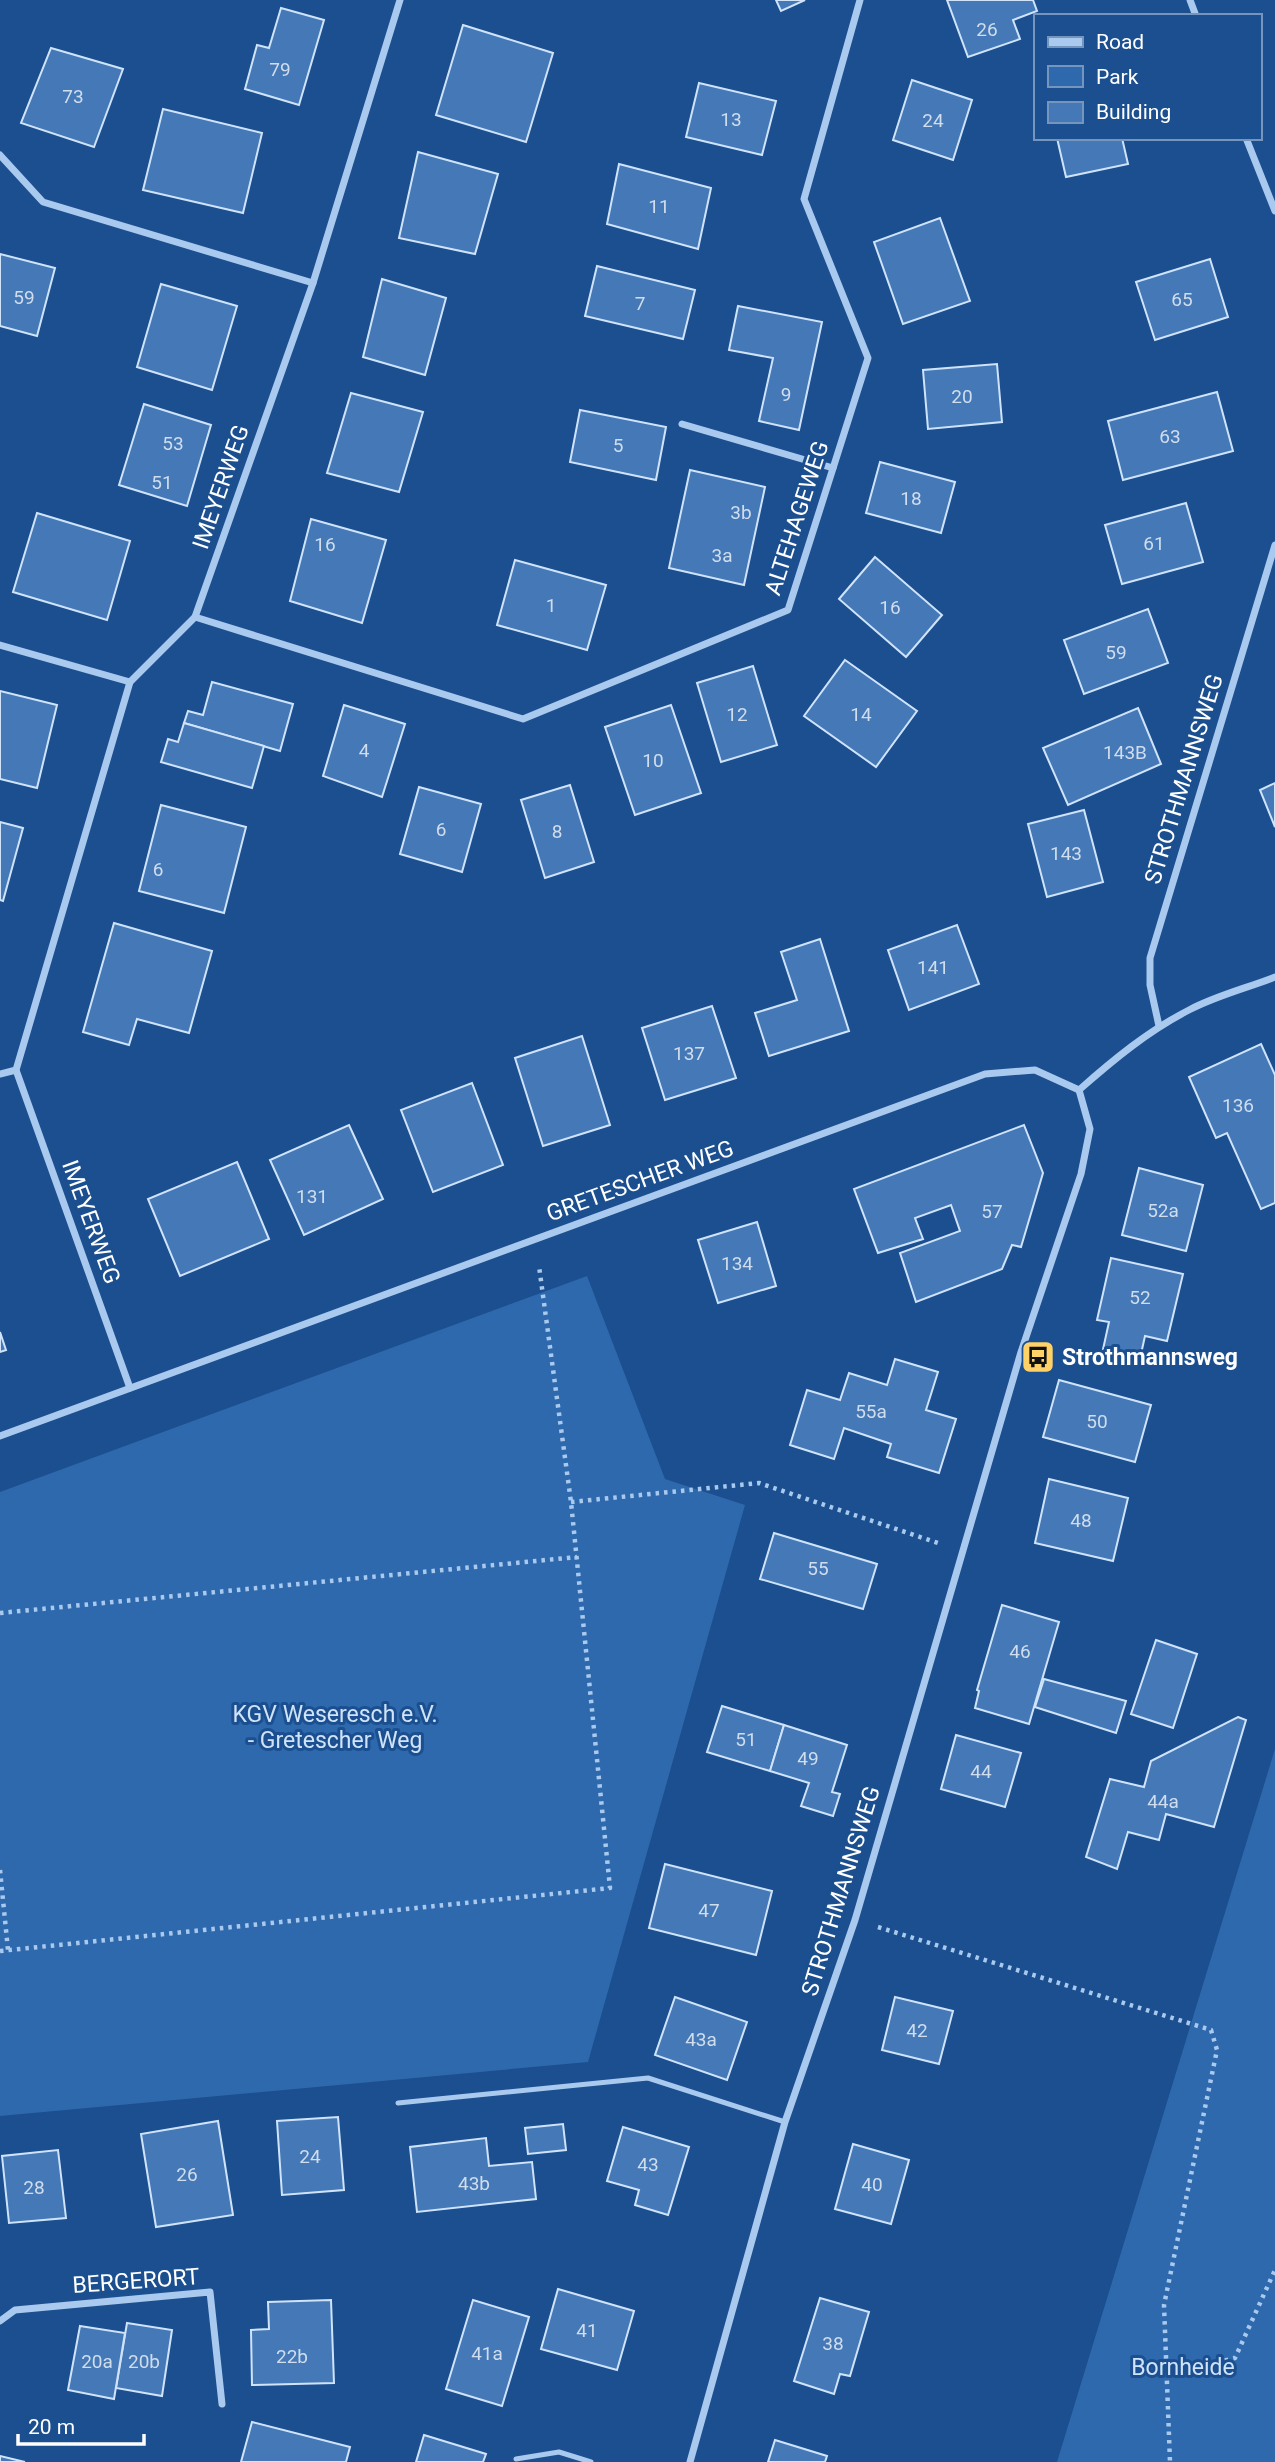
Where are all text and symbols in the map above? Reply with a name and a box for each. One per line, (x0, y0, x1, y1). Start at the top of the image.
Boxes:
legend (1034, 14, 1261, 140)
house number: 26 (976, 18, 998, 41)
text: Road (1096, 30, 1144, 54)
house number: 79 (269, 58, 291, 81)
text: Park (1096, 65, 1139, 89)
house number: 73 (62, 85, 84, 108)
text: Building (1096, 100, 1171, 124)
house number: 13 (720, 108, 742, 131)
house number: 24 (922, 109, 944, 132)
house number: 11 (648, 195, 670, 218)
house number: 59 (13, 286, 35, 309)
house number: 65 (1171, 288, 1193, 311)
house number: 7 (635, 292, 645, 315)
house number: 9 (781, 383, 791, 406)
house number: 20 (951, 385, 973, 408)
street label: IMEYERWEG (187, 421, 255, 553)
house number: 63 (1159, 425, 1181, 448)
house number: 53 (162, 432, 184, 455)
house number: 5 (613, 434, 623, 457)
street label: ALTEHAGEWEG (759, 438, 835, 598)
house number: 51 (151, 471, 173, 494)
house number: 18 (900, 487, 922, 510)
house number: 3b (730, 501, 752, 524)
house number: 61 (1143, 532, 1165, 555)
house number: 16 (314, 533, 336, 556)
house number: 3a (711, 544, 733, 567)
house number: 1 (546, 594, 556, 617)
house number: 16 (879, 596, 901, 619)
house number: 59 (1105, 641, 1127, 664)
street label: STROTHMANNSWEG (1139, 671, 1229, 887)
house number: 12 (726, 703, 748, 726)
house number: 14 (850, 703, 872, 726)
house number: 4 (359, 739, 370, 762)
house number: 143B (1103, 741, 1147, 764)
house number: 10 (642, 749, 664, 772)
house number: 6 (436, 818, 446, 841)
house number: 8 (552, 820, 562, 843)
house number: 143 (1050, 842, 1082, 865)
house number: 6 (153, 858, 163, 881)
house number: 141 (917, 956, 949, 979)
house number: 137 (673, 1042, 705, 1065)
house number: 136 (1222, 1094, 1254, 1117)
street label: GRETESCHER WEG (543, 1135, 737, 1227)
street label: IMEYERWEG (56, 1156, 126, 1288)
house number: 131 (296, 1185, 328, 1208)
house number: 52a (1147, 1199, 1179, 1222)
house number: 57 (981, 1200, 1003, 1223)
house number: 134 (721, 1252, 753, 1275)
house number: 52 (1129, 1286, 1151, 1309)
bus stop icon: Strothmannsweg (1019, 1338, 1057, 1376)
place label: Strothmannsweg (1062, 1344, 1238, 1371)
house number: 55a (855, 1400, 887, 1423)
house number: 50 (1086, 1410, 1108, 1433)
house number: 48 (1070, 1509, 1092, 1532)
house number: 55 (807, 1557, 829, 1580)
house number: 46 (1009, 1640, 1031, 1663)
park label: KGV Weseresch e.V. - Gretescher Weg (233, 1701, 437, 1754)
house number: 51 (735, 1728, 757, 1751)
house number: 49 (797, 1747, 819, 1770)
house number: 44 (970, 1760, 992, 1783)
street label: STROTHMANNSWEG (796, 1783, 886, 1999)
house number: 44a (1147, 1790, 1179, 1813)
house number: 47 (698, 1899, 720, 1922)
house number: 42 (906, 2019, 928, 2042)
house number: 43a (685, 2028, 717, 2051)
house number: 24 (299, 2145, 321, 2168)
house number: 43 (637, 2153, 659, 2176)
house number: 26 (176, 2163, 198, 2186)
house number: 43b (458, 2172, 490, 2195)
house number: 40 (861, 2173, 883, 2196)
house number: 28 (23, 2176, 45, 2199)
street label: BERGERORT (72, 2263, 201, 2299)
house number: 41 (576, 2319, 598, 2342)
house number: 38 (822, 2332, 844, 2355)
house number: 41a (471, 2342, 503, 2365)
house number: 22b (276, 2345, 308, 2368)
house number: 20a (81, 2350, 113, 2373)
house number: 20b (128, 2350, 160, 2373)
park label: Bornheide (1131, 2354, 1235, 2381)
scale bar (18, 2402, 144, 2446)
text: 20 m (28, 2415, 75, 2439)

